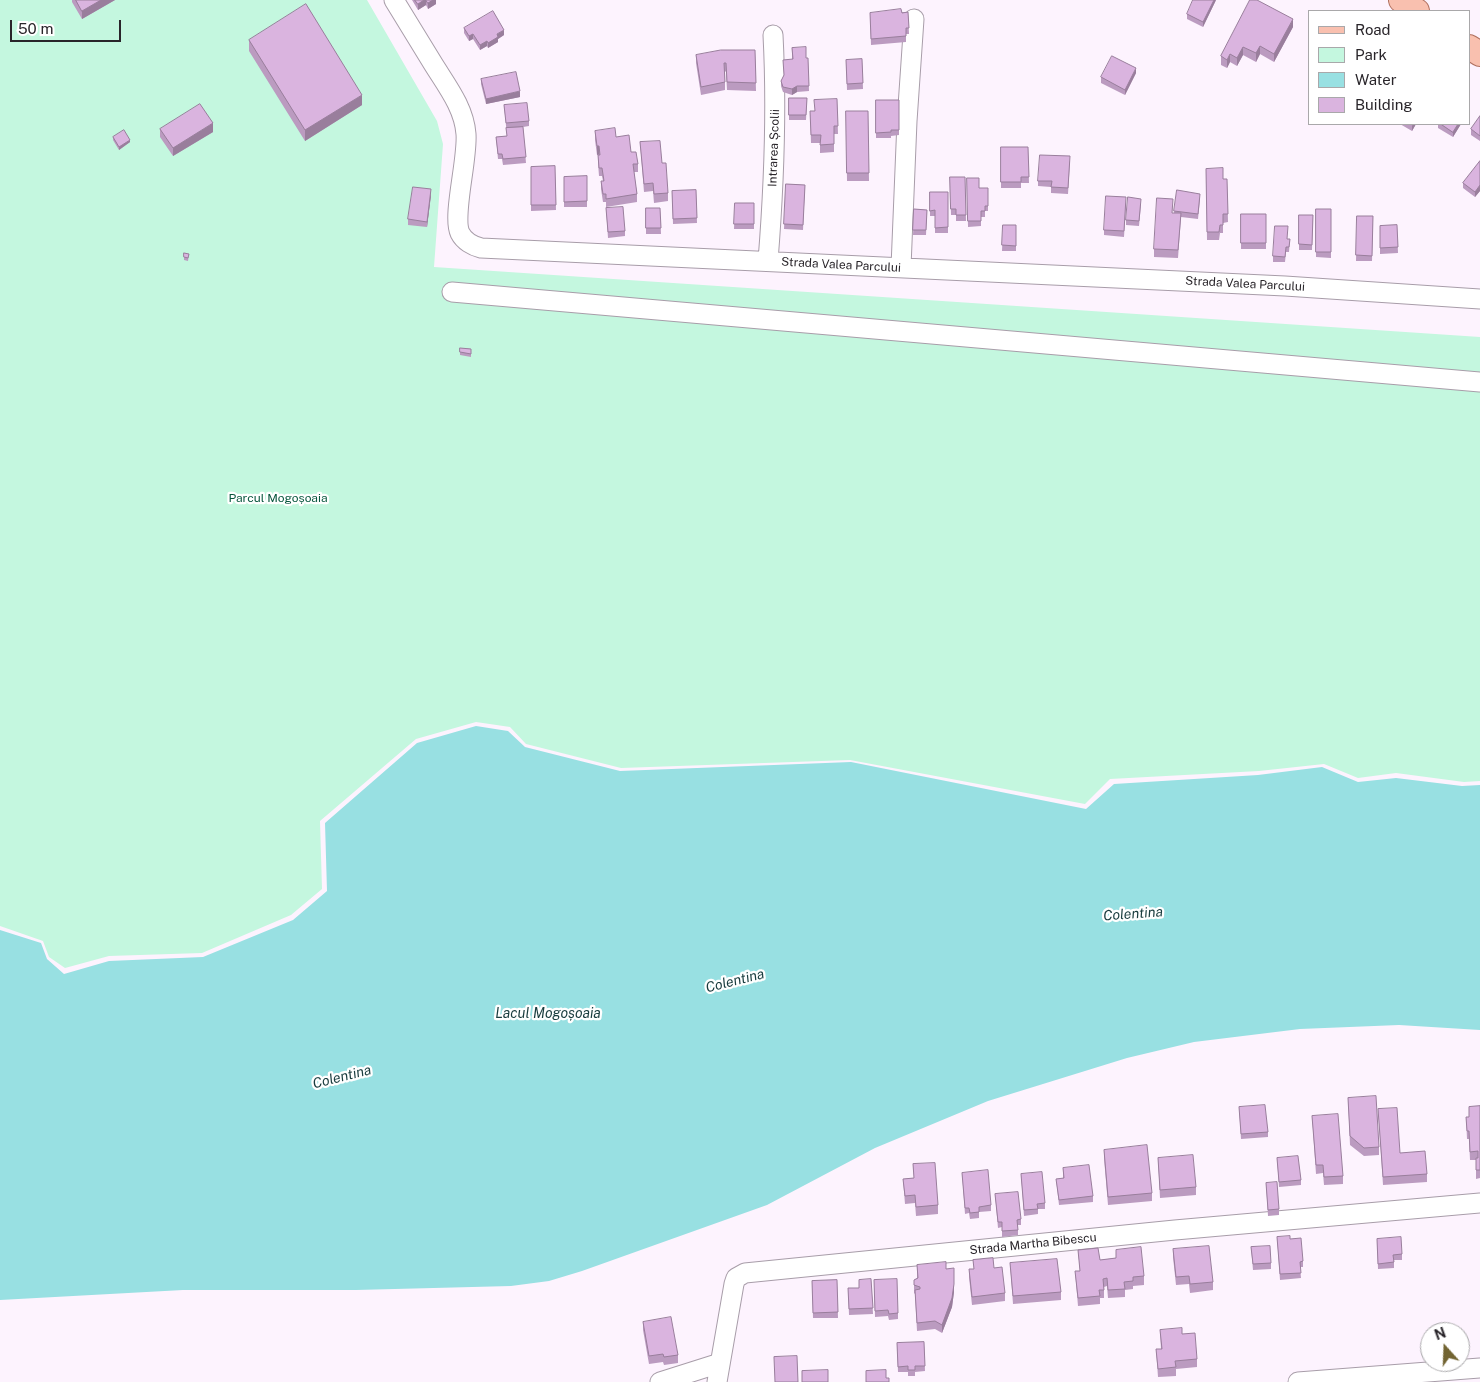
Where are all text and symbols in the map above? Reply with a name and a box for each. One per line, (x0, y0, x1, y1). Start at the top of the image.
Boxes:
scale bar (12, 10, 124, 42)
legend (1308, 10, 1470, 125)
text: 50 m (18, 20, 53, 37)
text: Road (1355, 21, 1391, 38)
text: Park (1355, 46, 1387, 63)
text: Water (1355, 71, 1397, 88)
text: Building (1355, 96, 1413, 113)
street label: Intrarea Școlii (765, 109, 783, 187)
street label: Strada Valea Parcului (781, 255, 901, 275)
street label: Strada Valea Parcului (1185, 274, 1305, 294)
park label: Parcul Mogoșoaia (228, 491, 328, 505)
water label: Colentina (1103, 904, 1163, 924)
water label: Colentina (704, 966, 766, 996)
water label: Lacul Mogoșoaia (495, 1006, 601, 1022)
water label: Colentina (311, 1062, 373, 1092)
street label: Strada Martha Bibescu (969, 1230, 1097, 1258)
north arrow (1420, 1322, 1470, 1372)
text: N (1432, 1324, 1448, 1343)

